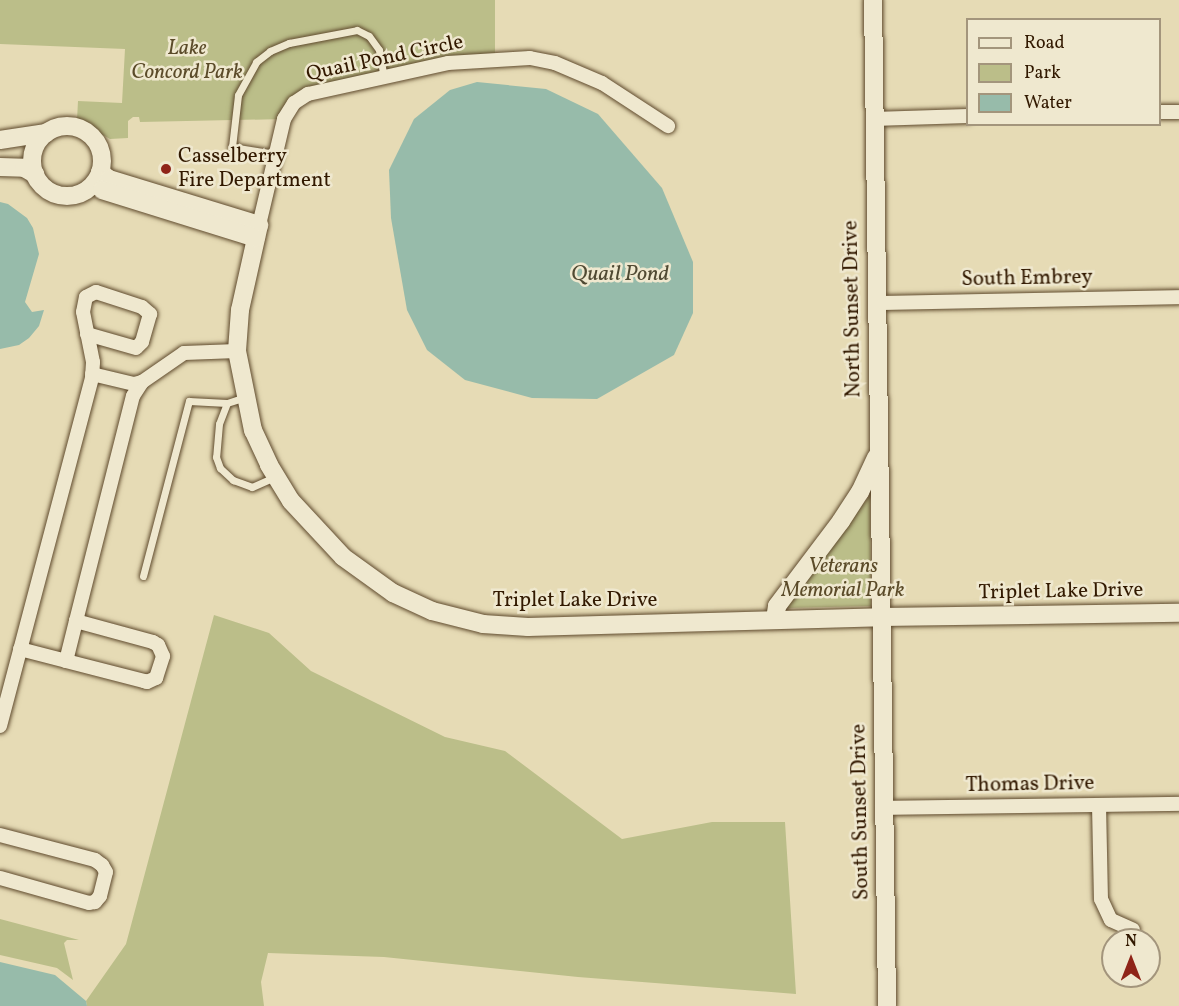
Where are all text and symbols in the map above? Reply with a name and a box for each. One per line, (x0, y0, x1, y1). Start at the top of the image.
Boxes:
legend (966, 18, 1161, 126)
street label: Quail Pond Circle (304, 30, 466, 88)
text: Road (1024, 31, 1065, 56)
park label: Lake Concord Park (131, 36, 243, 86)
text: Park (1024, 61, 1061, 86)
text: Water (1024, 91, 1072, 116)
place label: Casselberry Fire Department (178, 144, 331, 194)
marker: Casselberry Fire Department (159, 162, 173, 176)
street label: North Sunset Drive (839, 220, 867, 398)
water label: Quail Pond (571, 262, 669, 288)
street label: South Embrey (961, 265, 1093, 293)
park label: Veterans Memorial Park (782, 554, 904, 604)
street label: Triplet Lake Drive (978, 578, 1144, 606)
street label: Triplet Lake Drive (493, 588, 657, 614)
street label: South Sunset Drive (847, 724, 875, 900)
street label: Thomas Drive (965, 771, 1095, 799)
north arrow (1101, 928, 1161, 988)
text: N (1125, 931, 1137, 953)

